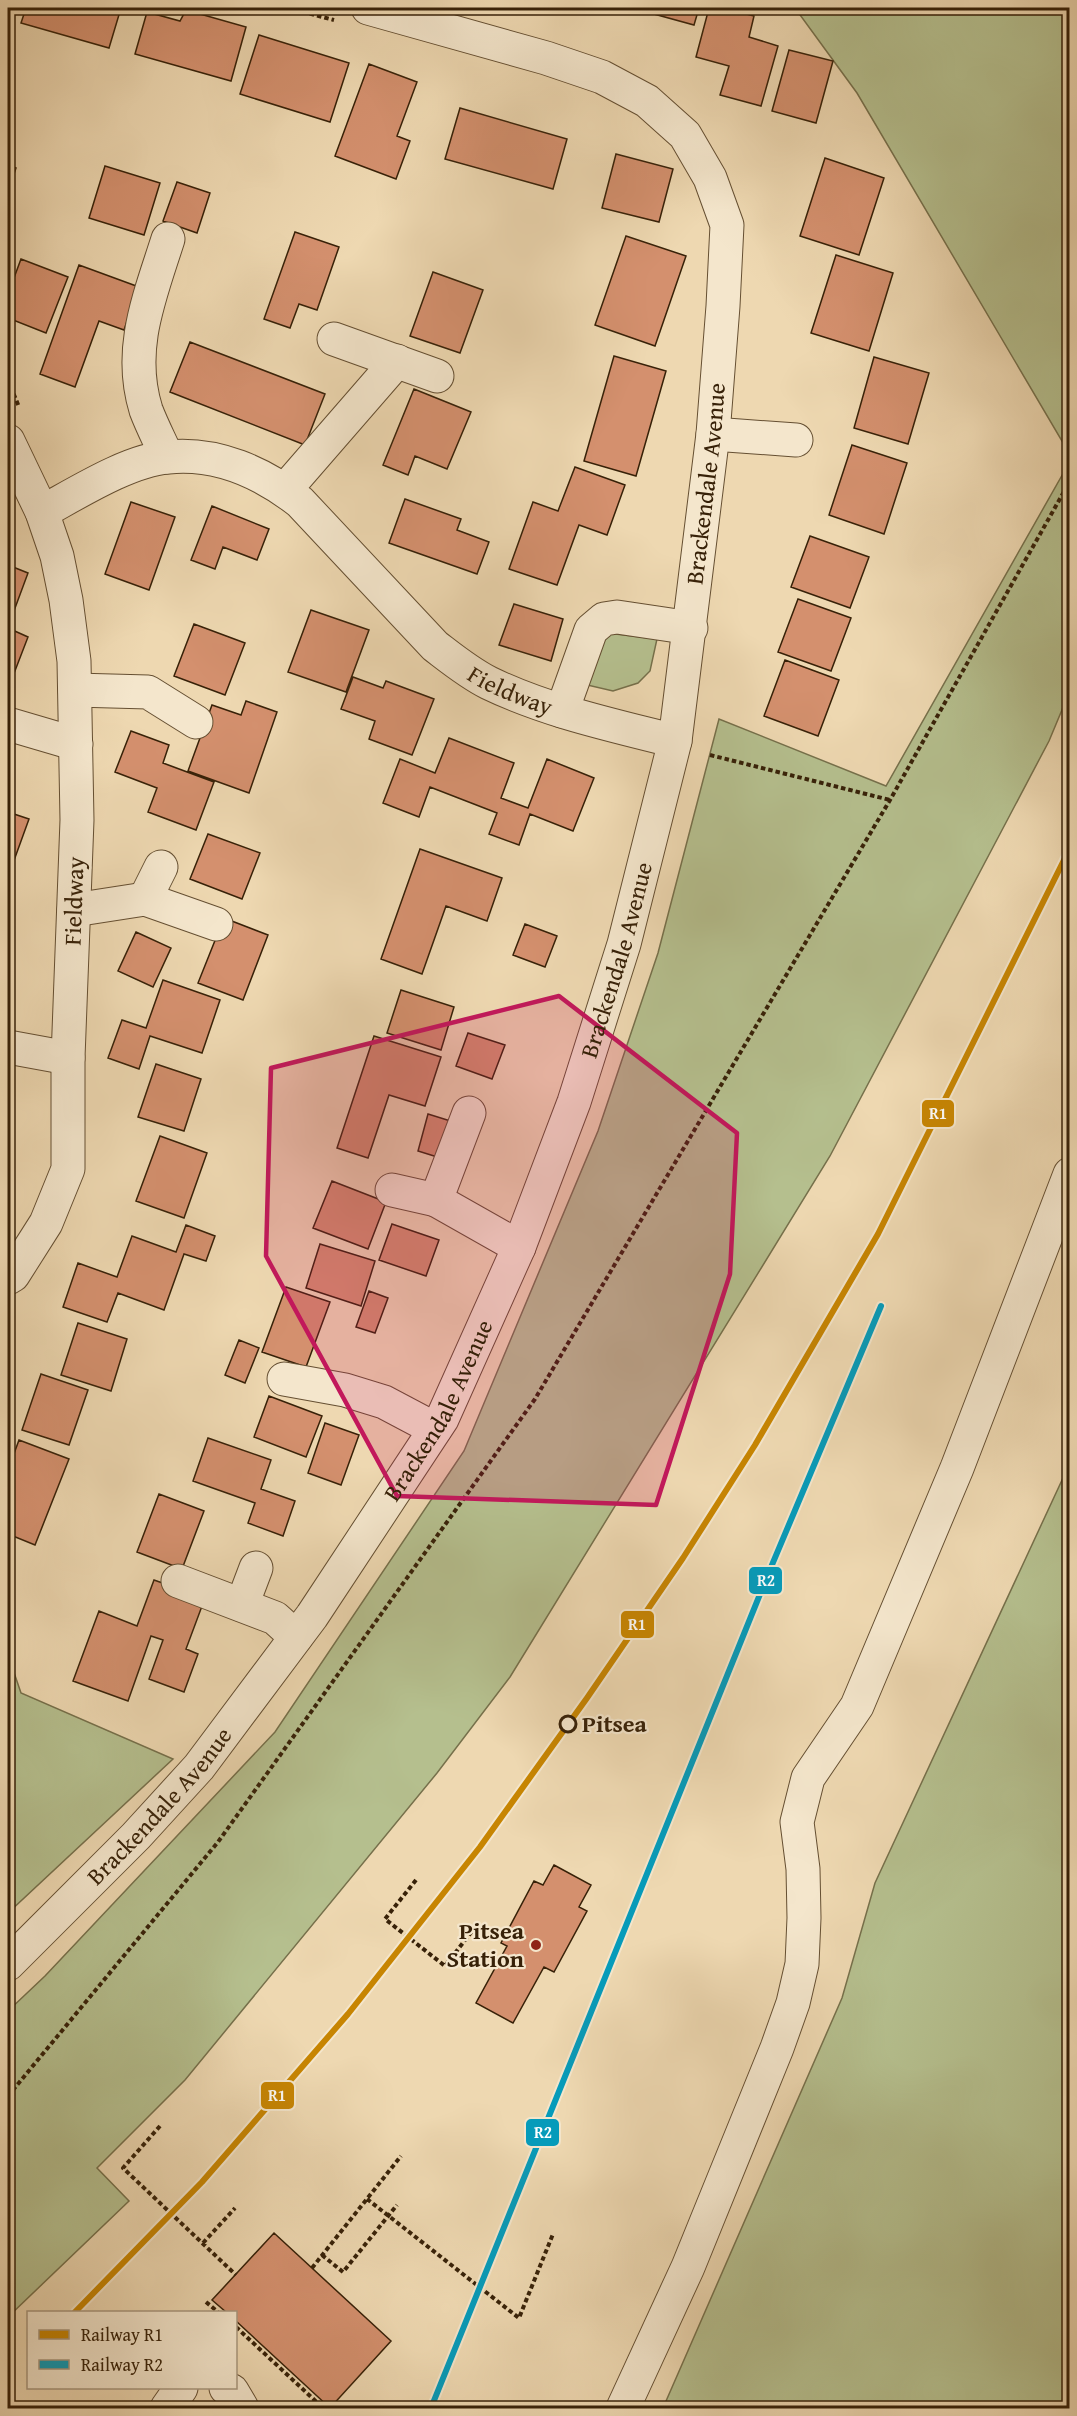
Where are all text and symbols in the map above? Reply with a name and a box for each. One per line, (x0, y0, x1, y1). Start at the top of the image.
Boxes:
street label: Brackendale Avenue (677, 381, 734, 586)
street label: Fieldway (461, 657, 557, 724)
street label: Fieldway (54, 856, 93, 946)
street label: Brackendale Avenue (571, 858, 661, 1062)
line badge: R1 (921, 1099, 955, 1128)
text: R1 (929, 1101, 947, 1125)
street label: Brackendale Avenue (374, 1314, 501, 1508)
line badge: R2 (748, 1566, 783, 1595)
text: R2 (757, 1568, 775, 1592)
line badge: R1 (620, 1610, 655, 1639)
text: R1 (628, 1612, 646, 1636)
place label: Pitsea (582, 1706, 648, 1741)
marker: Pitsea (559, 1715, 577, 1733)
street label: Brackendale Avenue (78, 1720, 240, 1893)
place label: Pitsea Station (447, 1913, 525, 1976)
marker: Pitsea Station (529, 1938, 543, 1952)
line badge: R1 (260, 2081, 295, 2110)
text: R1 (268, 2083, 286, 2107)
line badge: R2 (525, 2118, 560, 2147)
text: R2 (534, 2120, 552, 2144)
legend (27, 2311, 237, 2389)
text: Railway R1 (81, 2321, 163, 2348)
text: Railway R2 (81, 2351, 163, 2378)

